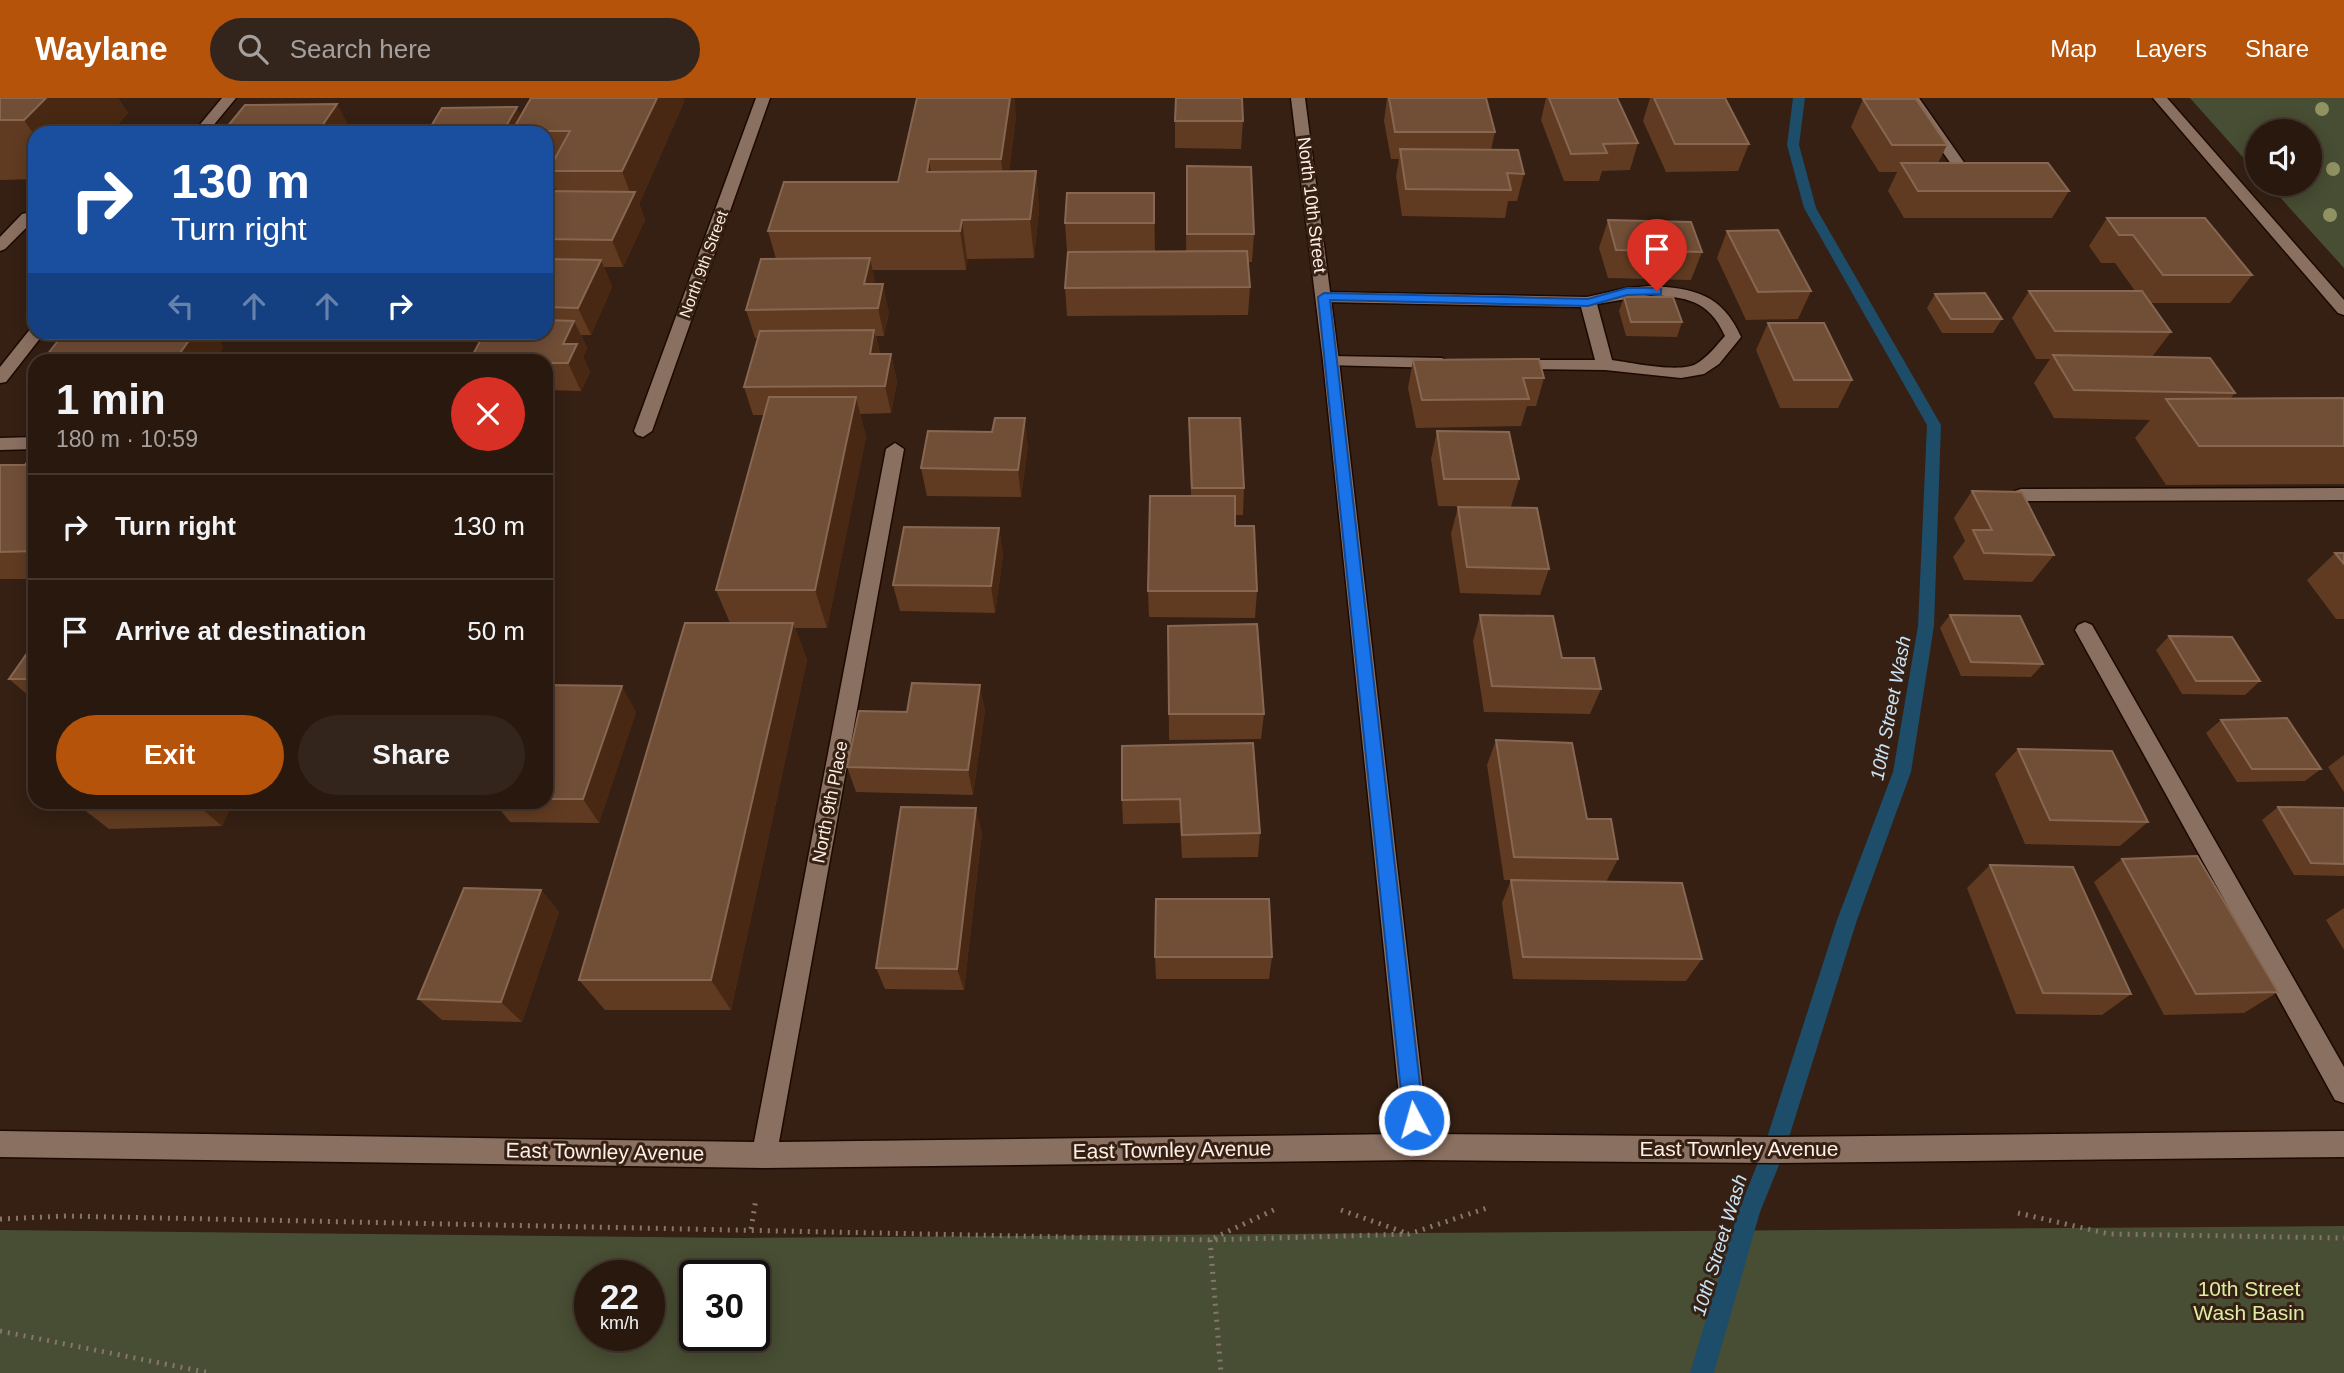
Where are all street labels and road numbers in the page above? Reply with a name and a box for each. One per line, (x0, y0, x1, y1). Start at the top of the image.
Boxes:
street label: North 10th Street (1294, 136, 1330, 274)
street label: North 9th Street (676, 208, 731, 320)
street label: North 9th Place (808, 739, 852, 865)
street label: East Townley Avenue (1072, 1136, 1272, 1163)
street label: East Townley Avenue (1640, 1137, 1838, 1160)
street label: East Townley Avenue (505, 1138, 705, 1165)

